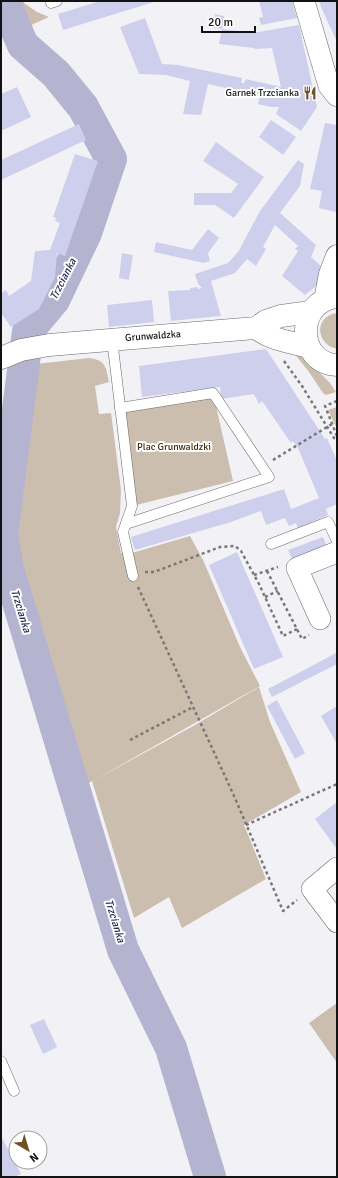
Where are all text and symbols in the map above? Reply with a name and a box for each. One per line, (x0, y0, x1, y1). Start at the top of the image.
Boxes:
scale bar (202, 8, 255, 34)
text: 20 m (208, 15, 233, 30)
restaurant icon: Garnek Trzcianka (302, 85, 318, 101)
place label: Garnek Trzcianka (225, 87, 299, 99)
water label: Trzcianka (47, 256, 79, 302)
street label: Grunwaldzka (125, 328, 181, 344)
park label: Plac Grunwaldzki (137, 441, 211, 453)
water label: Trzcianka (8, 588, 34, 635)
water label: Trzcianka (102, 898, 128, 945)
north arrow (8, 1130, 48, 1170)
text: N (27, 1150, 41, 1165)

